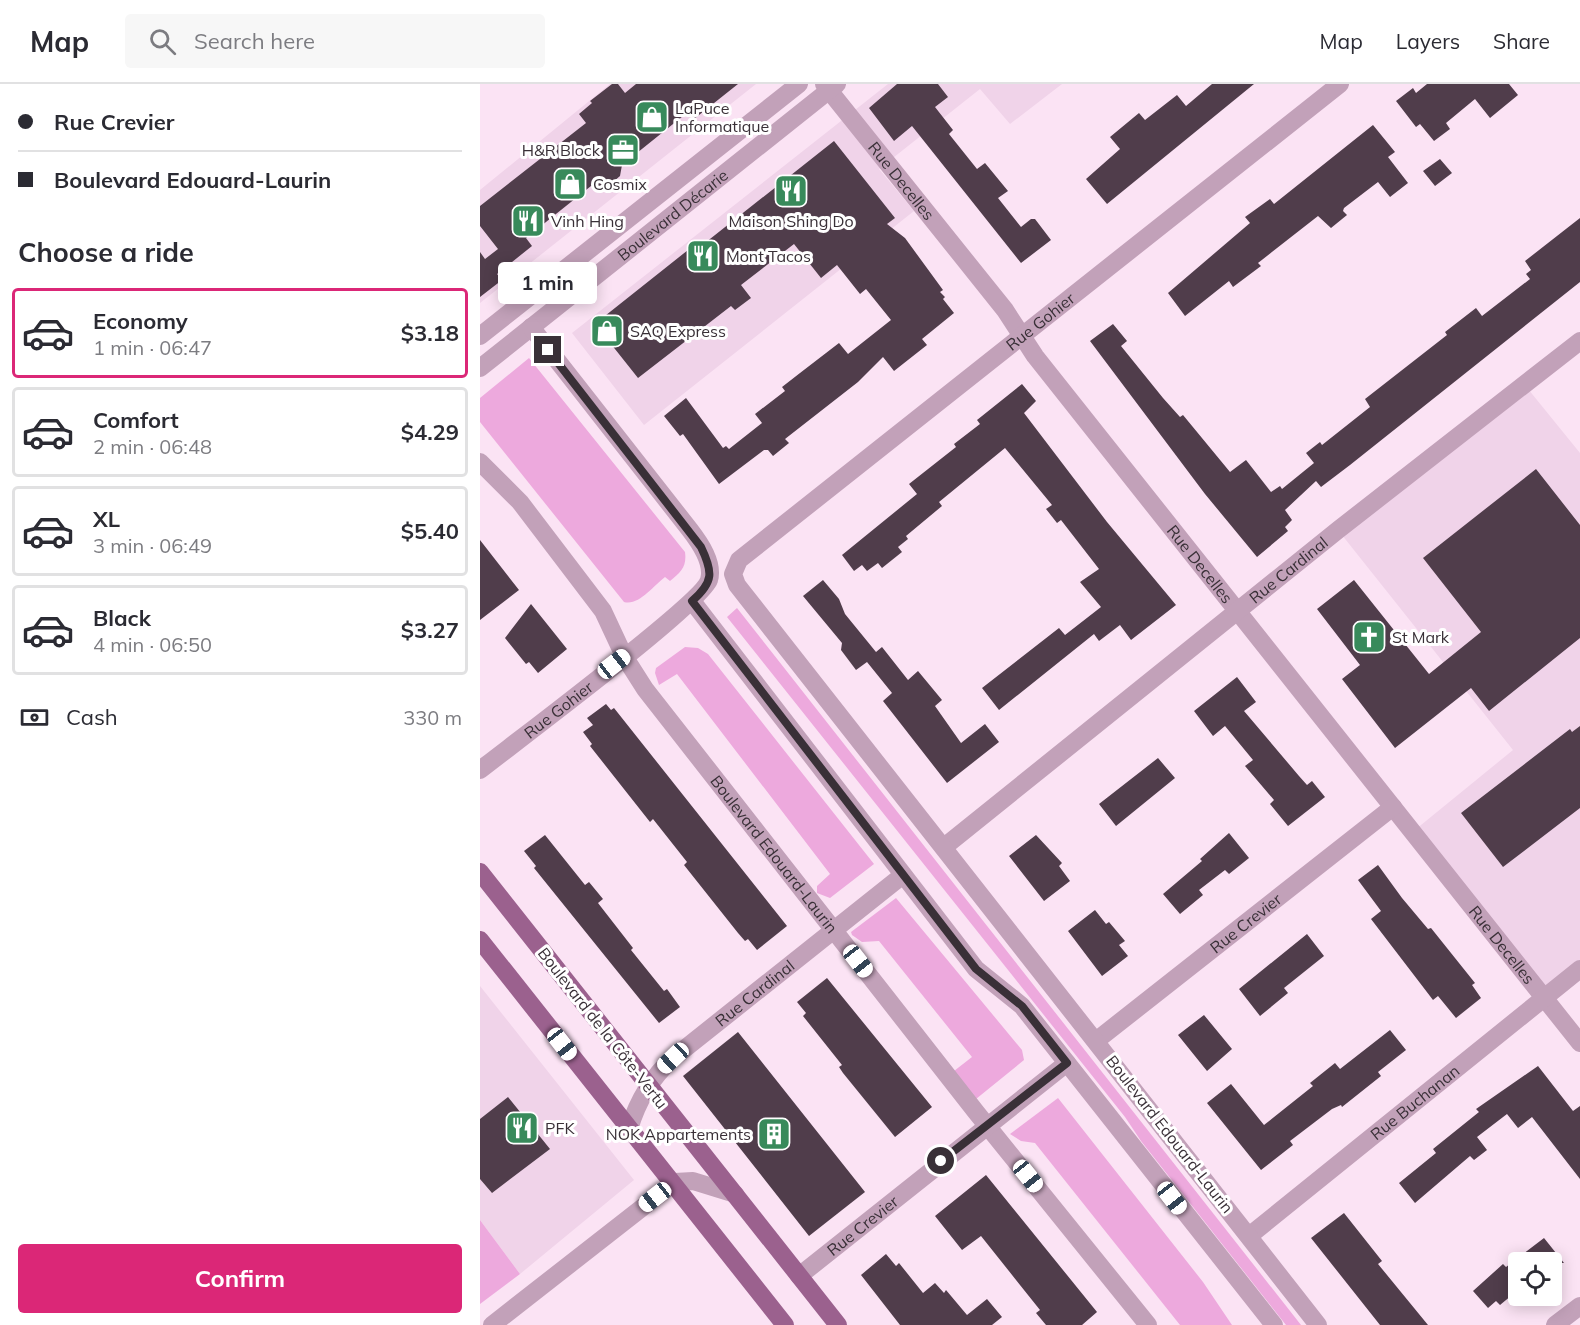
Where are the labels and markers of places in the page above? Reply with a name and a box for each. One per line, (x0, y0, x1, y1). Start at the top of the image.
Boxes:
place label: LaPuce Informatique (675, 98, 769, 136)
shop icon: LaPuce Informatique (634, 99, 670, 135)
office icon: H&R Block (605, 132, 641, 168)
place label: H&R Block (522, 140, 601, 160)
shop icon: Cosmix (552, 166, 588, 202)
restaurant icon: Maison Shing Do (773, 173, 809, 209)
place label: Cosmix (593, 174, 647, 194)
restaurant icon: Vinh Hing (510, 203, 546, 239)
place label: Vinh Hing (551, 211, 624, 231)
place label: Maison Shing Do (728, 211, 854, 231)
restaurant icon: Mont Tacos (685, 238, 721, 274)
place label: Mont Tacos (726, 246, 811, 266)
shop icon: SAQ Express (589, 313, 625, 349)
place label: SAQ Express (630, 321, 726, 341)
church icon: St Mark (1351, 619, 1387, 655)
place label: St Mark (1392, 627, 1450, 647)
restaurant icon: PFK (504, 1110, 540, 1146)
building icon: NOK Appartements (756, 1116, 792, 1152)
place label: PFK (545, 1118, 575, 1138)
place label: NOK Appartements (606, 1124, 751, 1144)

